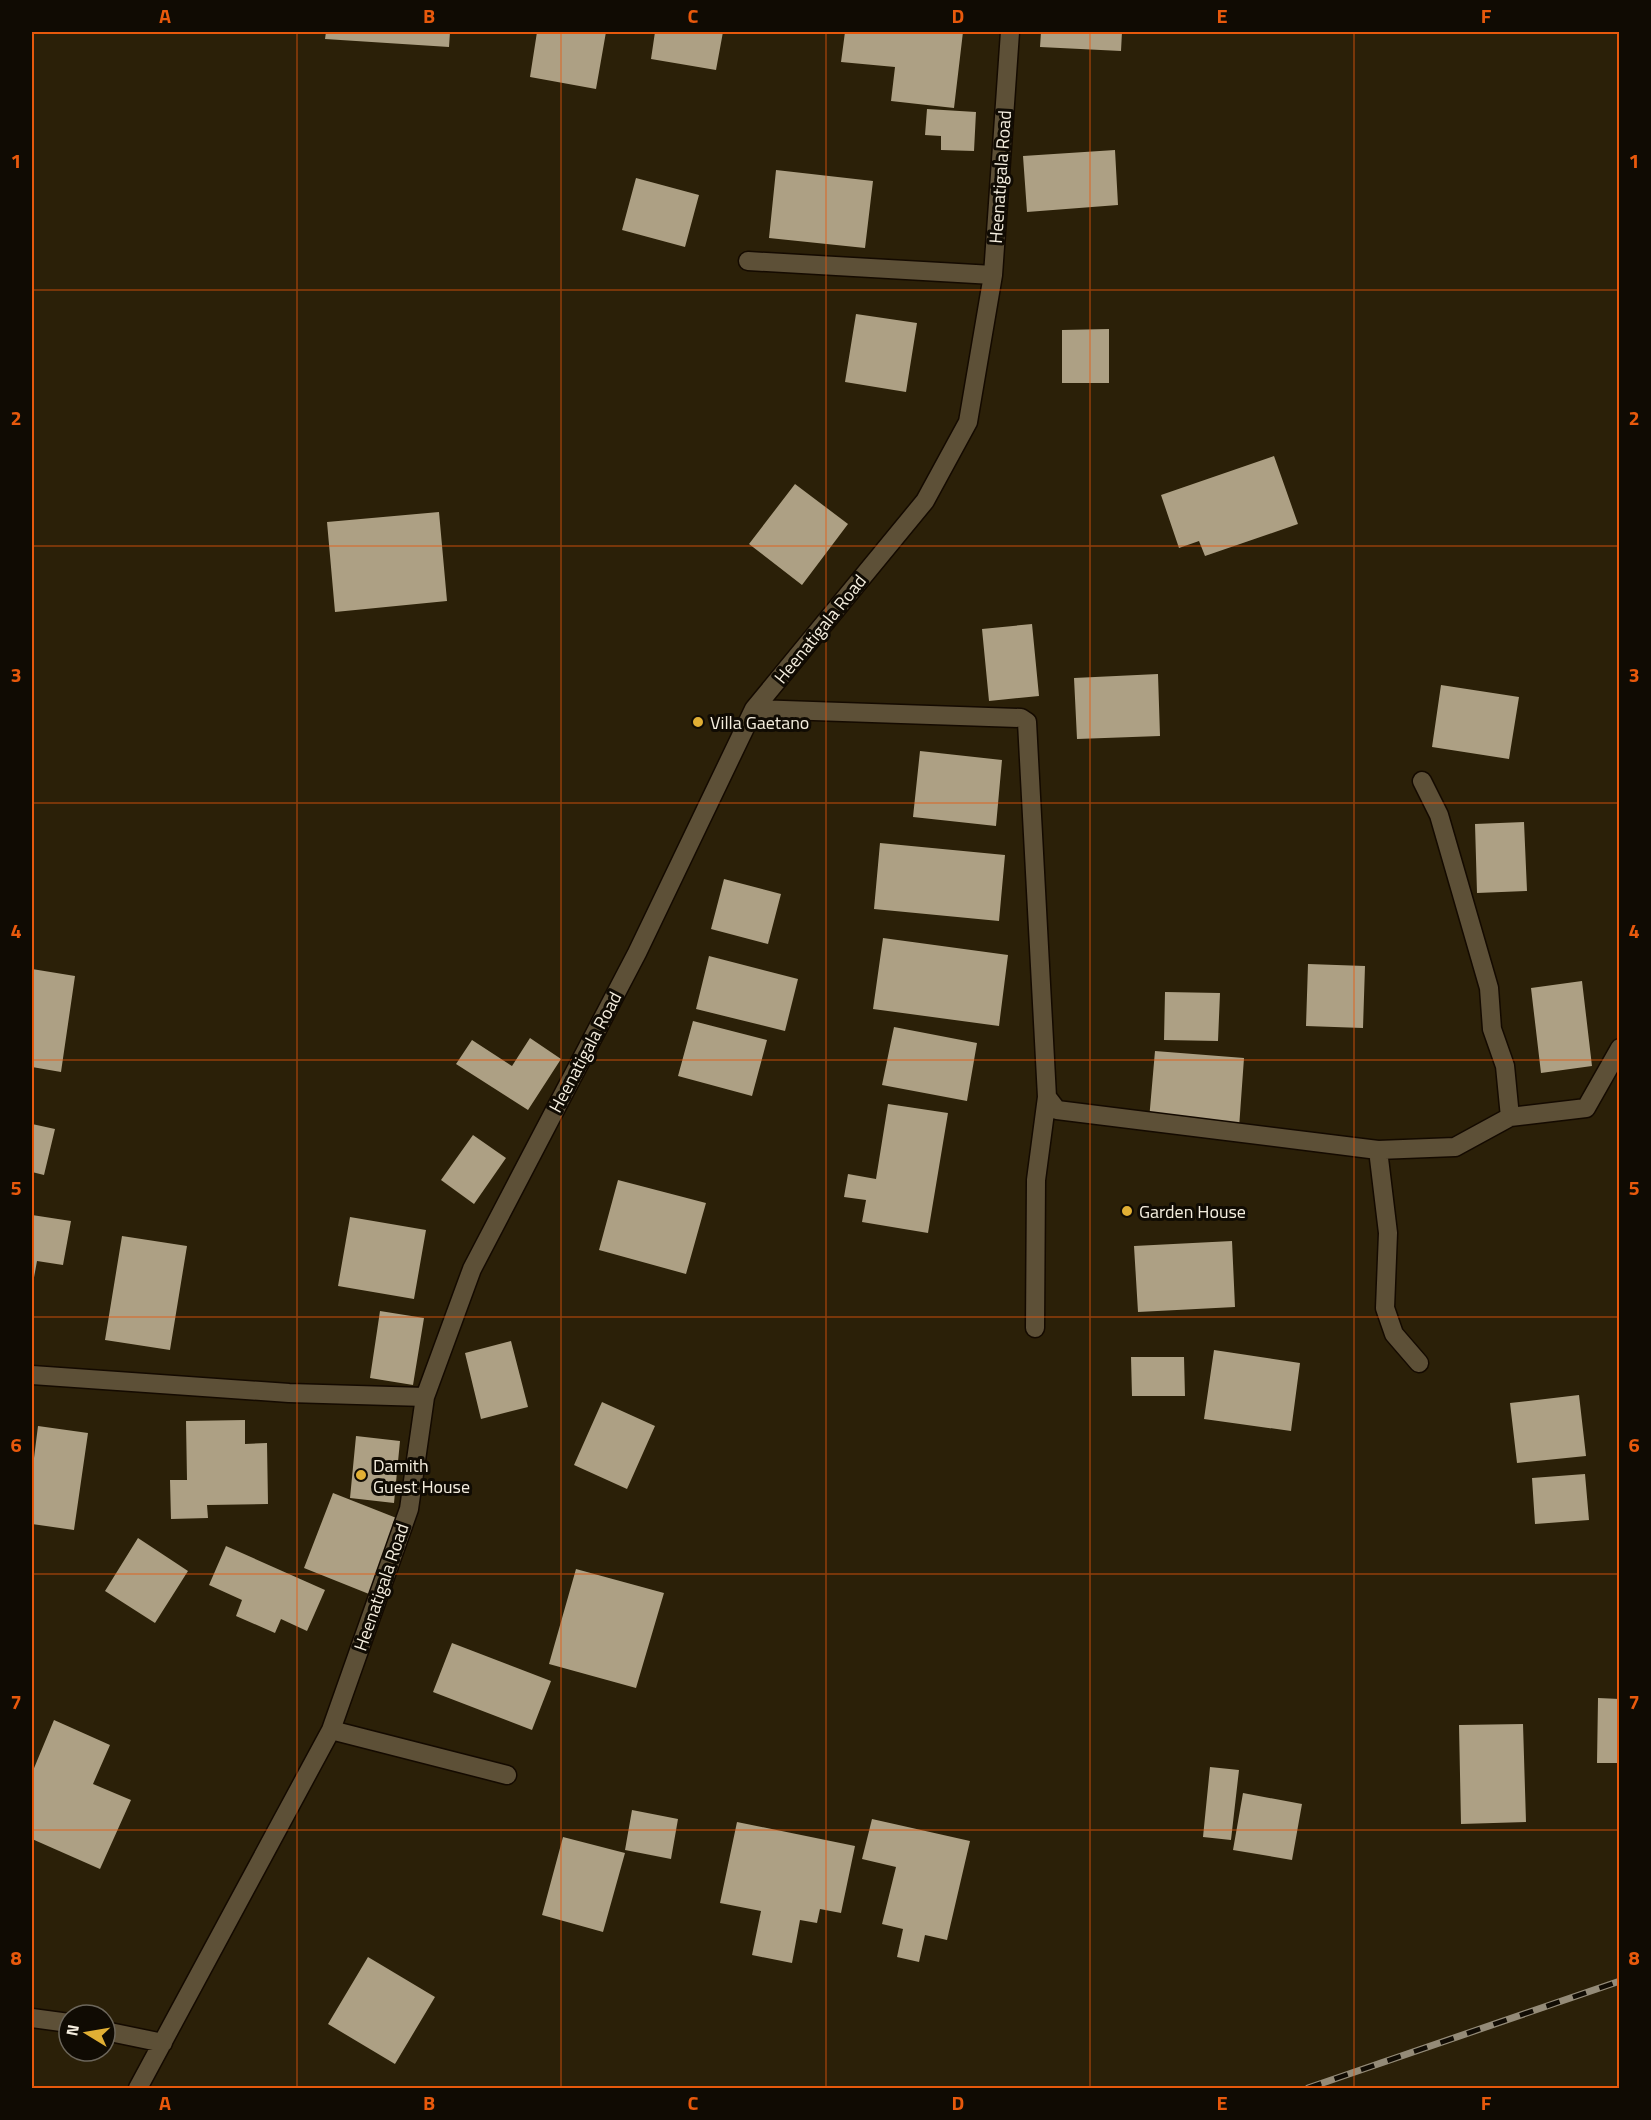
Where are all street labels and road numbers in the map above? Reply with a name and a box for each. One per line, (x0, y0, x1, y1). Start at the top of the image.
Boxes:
street label: Heenatigala Road (982, 109, 1018, 245)
street label: Heenatigala Road (767, 569, 873, 689)
street label: Heenatigala Road (542, 987, 628, 1117)
street label: Heenatigala Road (346, 1519, 416, 1655)

